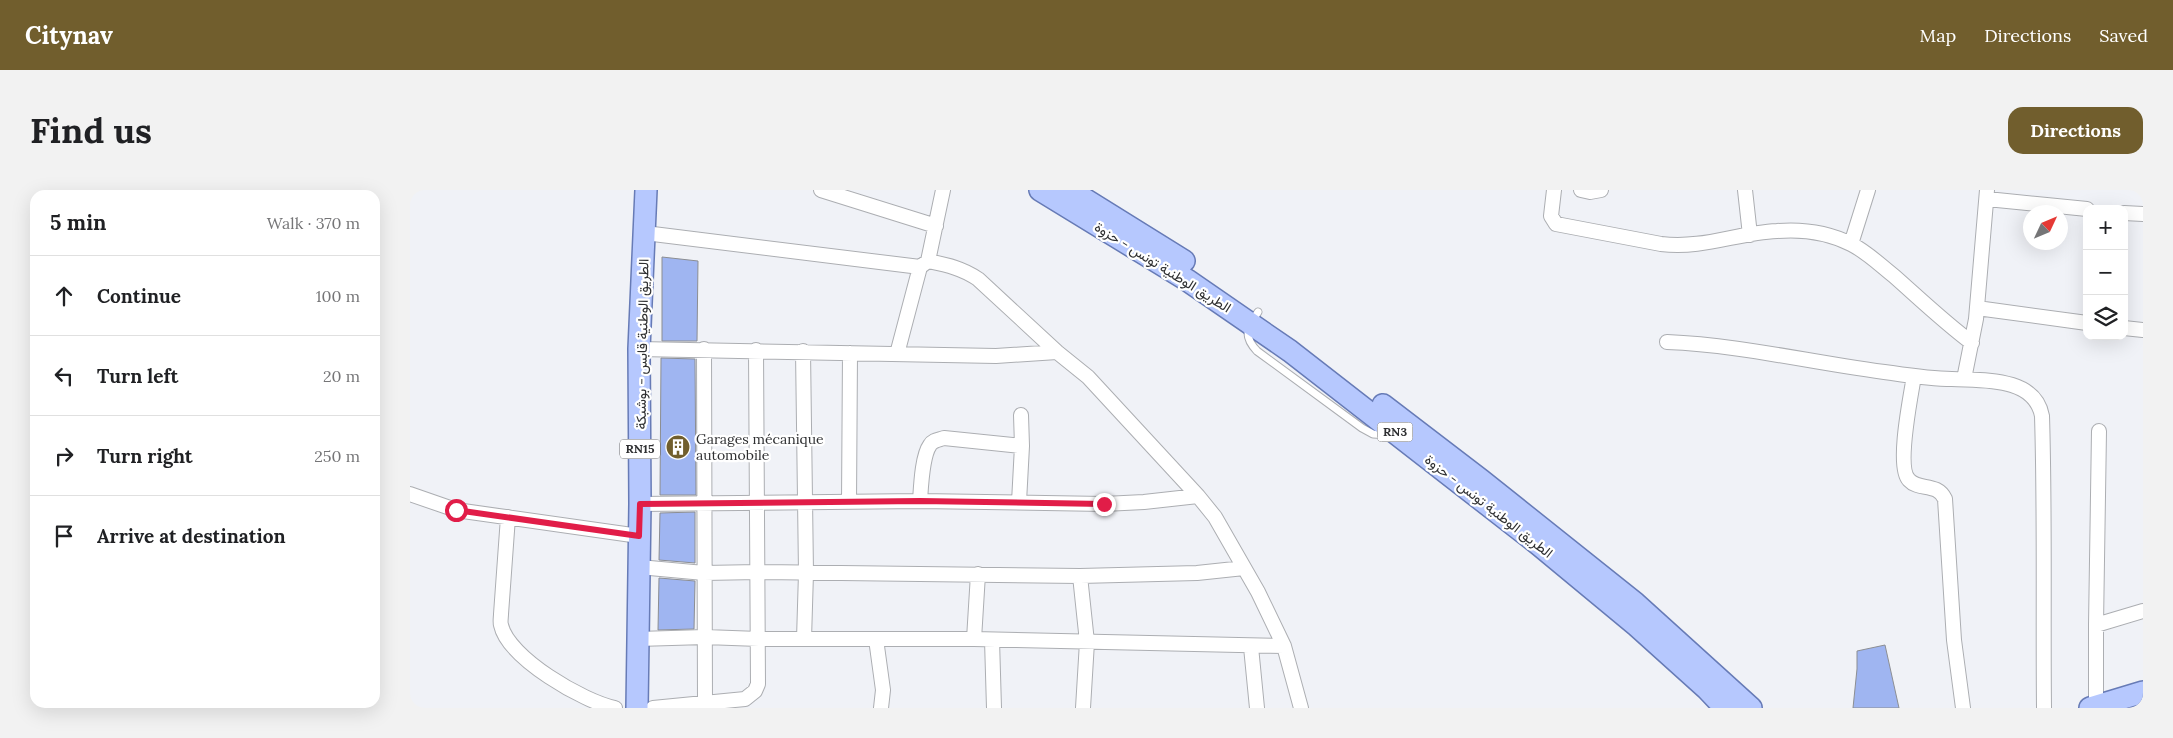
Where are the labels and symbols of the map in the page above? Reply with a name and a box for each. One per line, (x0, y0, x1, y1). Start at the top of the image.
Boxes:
north arrow (2023, 205, 2068, 250)
street label: الطريق الوطنية تونس - حزوة (1091, 218, 1235, 316)
street label: الطريق الوطنية قابس - بوشبكة (632, 258, 652, 430)
road number: RN3 (1378, 422, 1412, 442)
place label: Garages mécanique automobile (696, 430, 824, 464)
building icon: Garages mécanique automobile (665, 434, 691, 460)
road number: RN15 (620, 440, 660, 458)
street label: الطريق الوطنية تونس - حزوة (1421, 450, 1557, 562)
route end (1093, 493, 1116, 516)
route start (445, 499, 468, 522)

